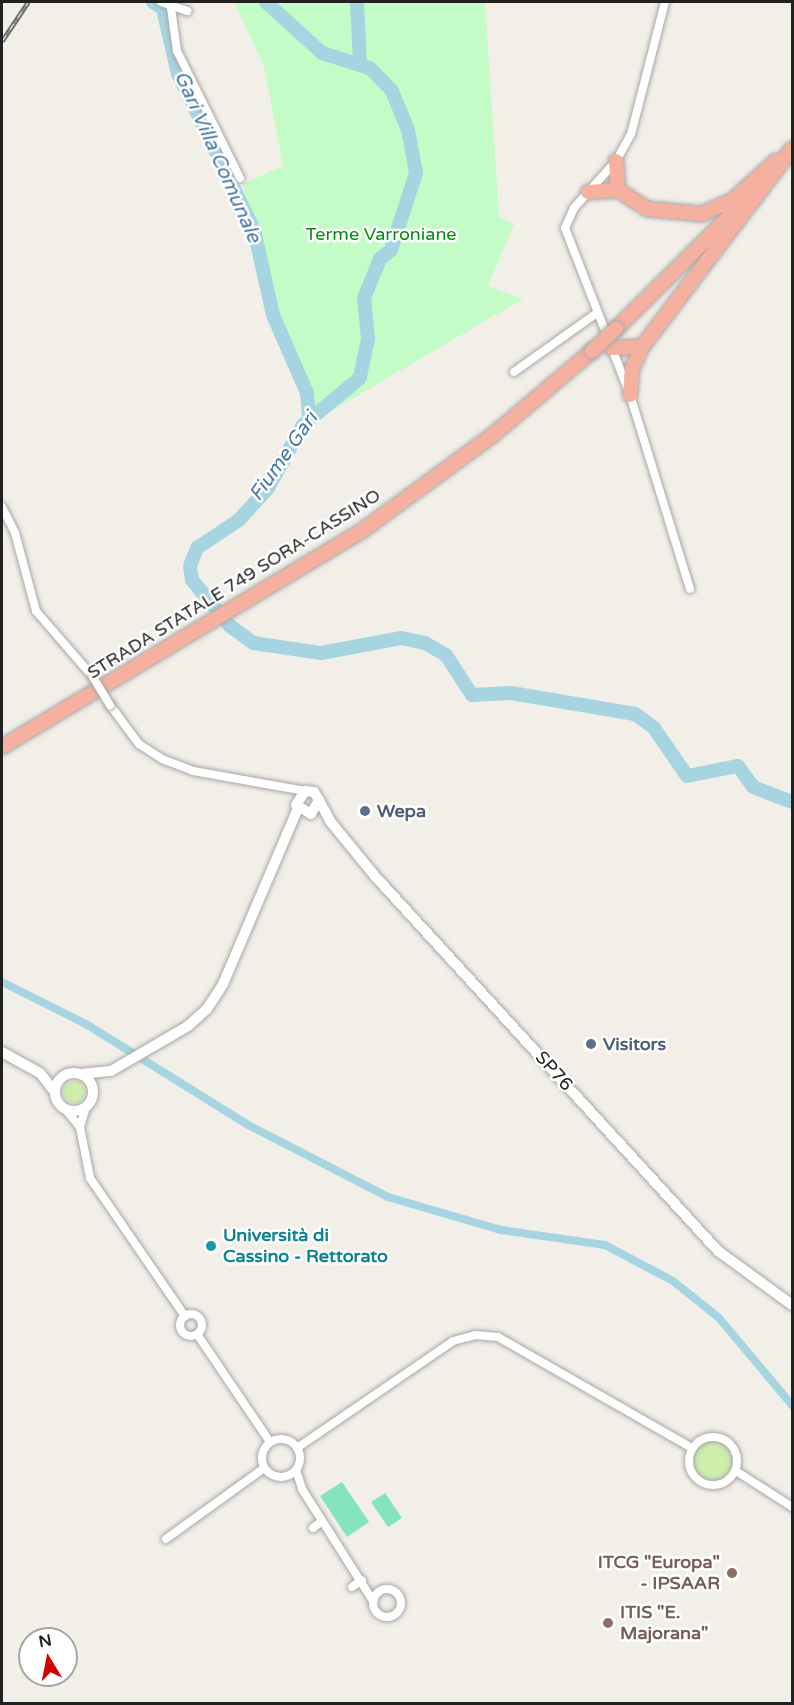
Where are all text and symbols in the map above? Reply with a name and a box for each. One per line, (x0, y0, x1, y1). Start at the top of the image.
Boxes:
water label: Gari Villa Comunale (168, 68, 266, 246)
park label: Terme Varroniane (305, 223, 457, 245)
water label: Fiume Gari (245, 408, 323, 506)
street label: STRADA STATALE 749 SORA-CASSINO (84, 484, 384, 684)
place label: Wepa (377, 800, 426, 822)
marker: Wepa (358, 804, 372, 818)
place label: Visitors (603, 1033, 666, 1055)
marker: Visitors (584, 1037, 598, 1051)
street label: SP76 (531, 1047, 577, 1095)
place label: Università di Cassino - Rettorato (223, 1225, 388, 1268)
marker: Università di Cassino - Rettorato (204, 1239, 218, 1253)
place label: ITCG "Europa" - IPSAAR (598, 1552, 720, 1594)
marker: ITCG "Europa" - IPSAAR (725, 1566, 739, 1580)
place label: ITIS "E. Majorana" (620, 1602, 709, 1644)
marker: ITIS "E. Majorana" (601, 1616, 615, 1630)
north arrow (18, 1627, 78, 1687)
text: N (37, 1630, 53, 1652)

